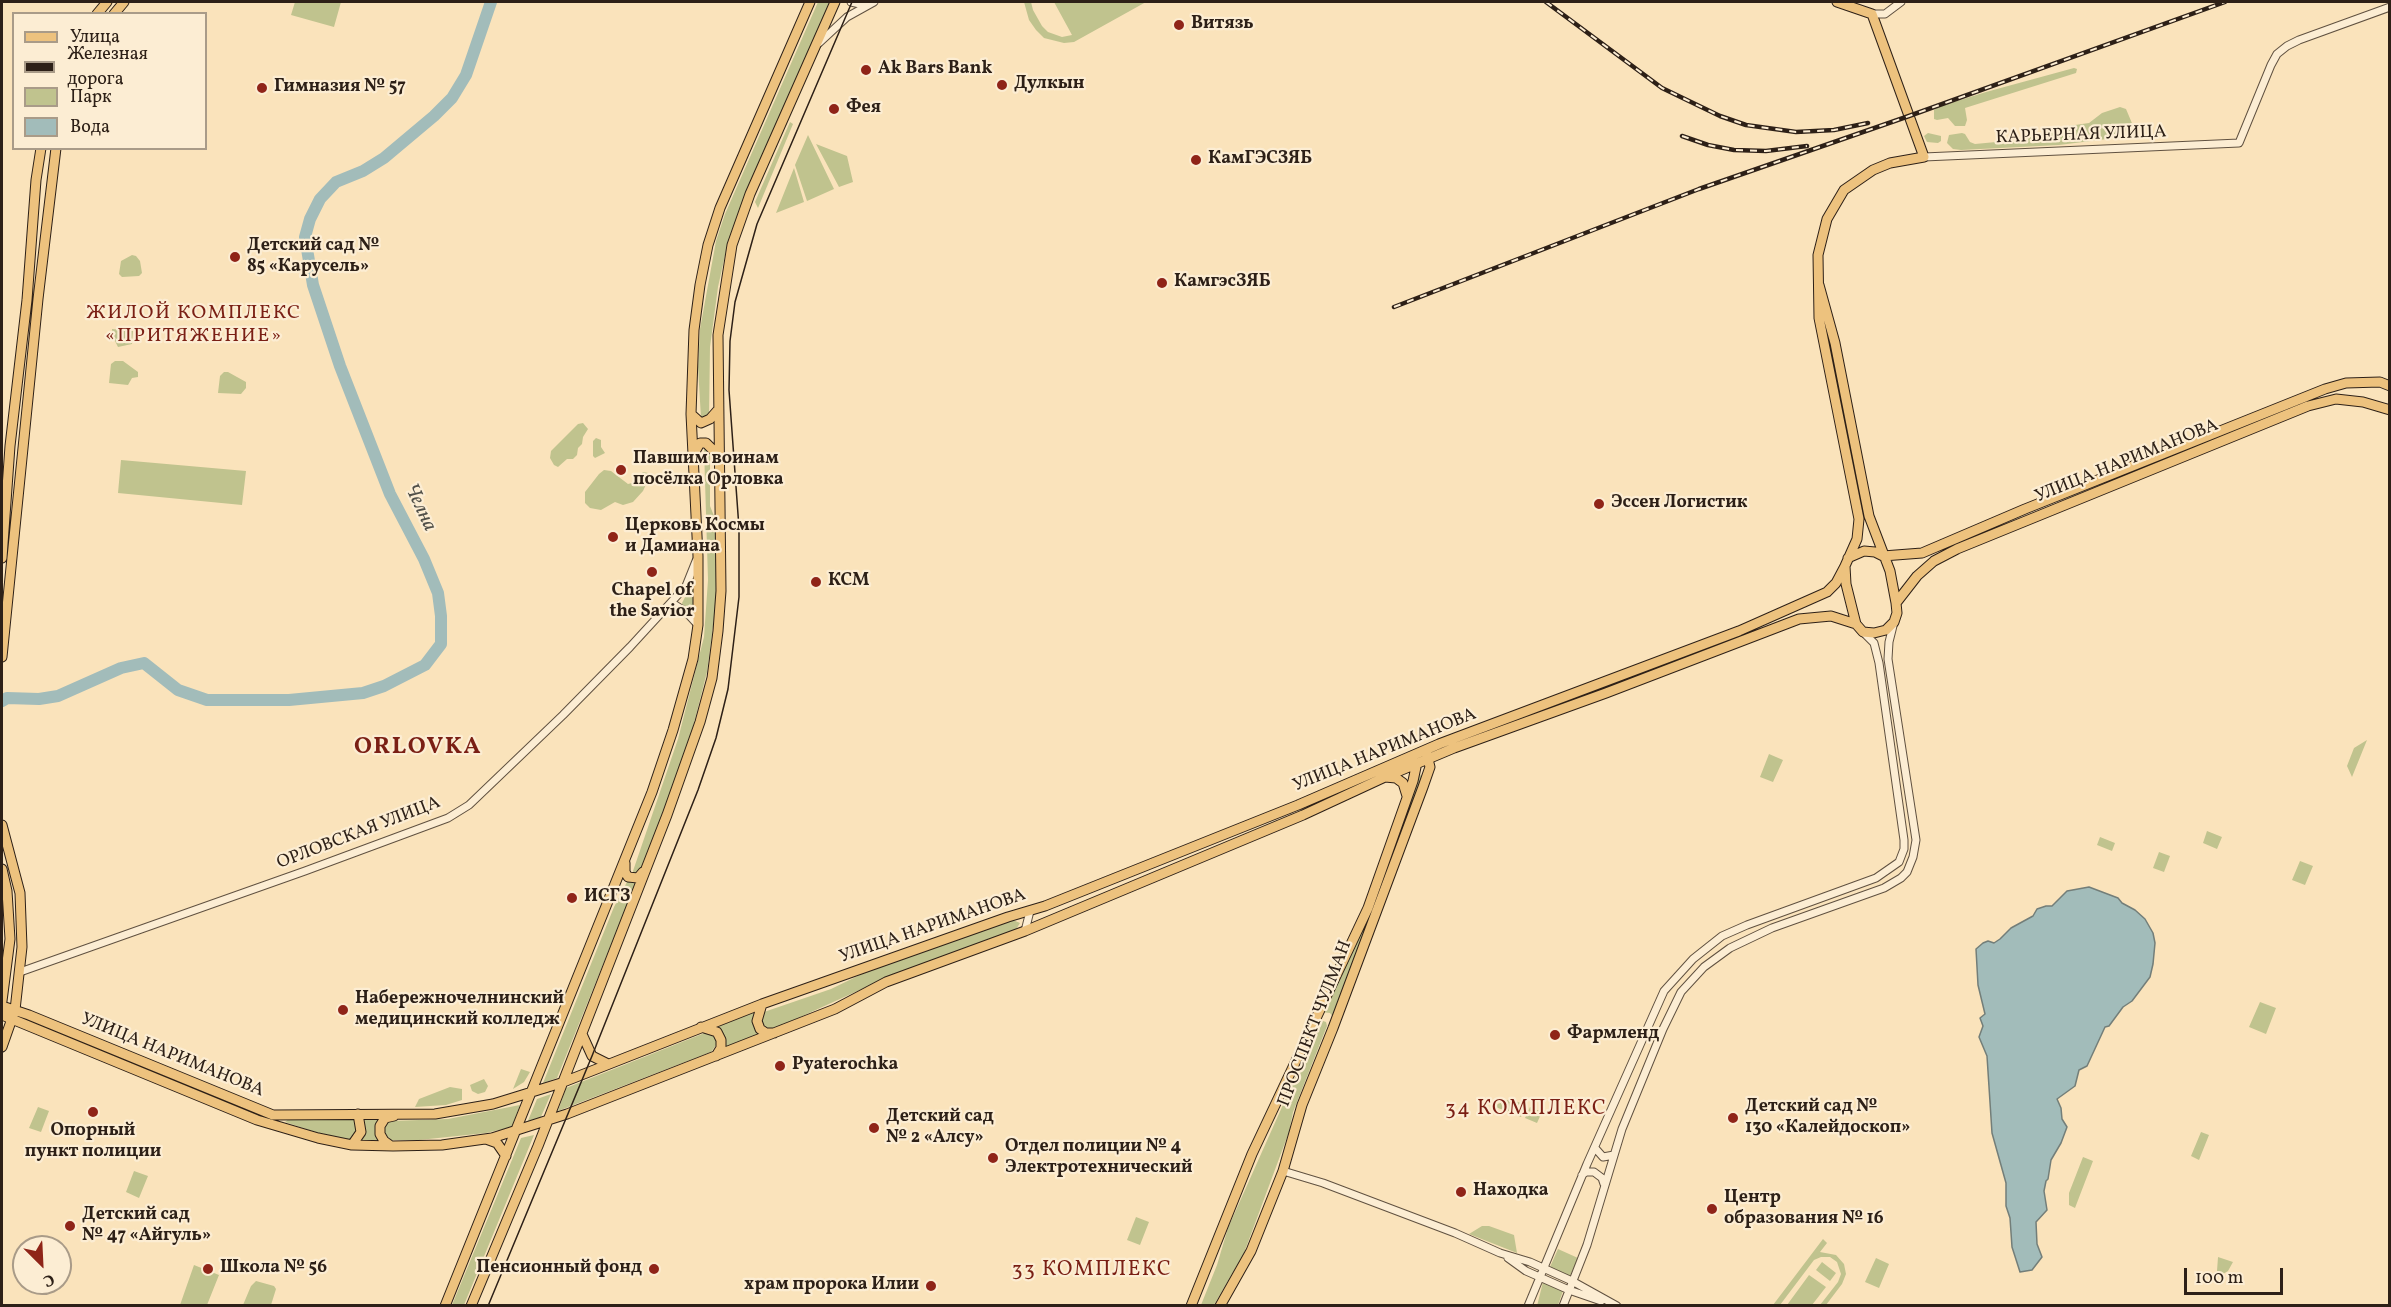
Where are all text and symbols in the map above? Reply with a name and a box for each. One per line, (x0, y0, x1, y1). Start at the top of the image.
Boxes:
legend (12, 12, 207, 150)
place label: Витязь (1191, 14, 1254, 36)
marker: Витязь (1172, 18, 1186, 32)
text: Улица (70, 25, 120, 50)
text: Железная дорога (67, 42, 148, 92)
place label: Ak Bars Bank (878, 59, 992, 81)
marker: Ak Bars Bank (859, 63, 873, 77)
place label: Дулкын (1014, 74, 1084, 96)
place label: Гимназия № 57 (274, 77, 406, 99)
marker: Дулкын (995, 78, 1009, 92)
marker: Гимназия № 57 (255, 81, 269, 95)
text: Парк (70, 85, 112, 110)
place label: Фея (846, 98, 881, 120)
marker: Фея (827, 102, 841, 116)
text: Вода (70, 115, 110, 140)
street label: КАРЬЕРНАЯ УЛИЦА (1995, 122, 2167, 150)
place label: КамГЭСЗЯБ (1208, 149, 1312, 171)
marker: КамГЭСЗЯБ (1189, 153, 1203, 167)
place label: Детский сад № 85 «Карусель» (247, 236, 379, 278)
marker: Детский сад № 85 «Карусель» (228, 250, 242, 264)
place label: КамгэсЗЯБ (1174, 272, 1271, 294)
marker: КамгэсЗЯБ (1155, 276, 1169, 290)
district label: ЖИЛОЙ КОМПЛЕКС «ПРИТЯЖЕНИЕ» (86, 302, 302, 349)
street label: УЛИЦА НАРИМАНОВА (2032, 415, 2222, 509)
place label: Павшим воинам посёлка Орловка (633, 449, 784, 492)
marker: Павшим воинам посёлка Орловка (614, 463, 628, 477)
water label: Челна (398, 480, 440, 536)
place label: Эссен Логистик (1611, 493, 1748, 515)
marker: Эссен Логистик (1592, 497, 1606, 511)
place label: Церковь Космы и Дамиана (625, 516, 765, 558)
marker: Церковь Космы и Дамиана (606, 530, 620, 544)
marker: Chapel of the Savior (645, 565, 659, 579)
place label: КСМ (828, 571, 869, 593)
marker: КСМ (809, 575, 823, 589)
place label: Chapel of the Savior (609, 581, 695, 624)
street label: УЛИЦА НАРИМАНОВА (1290, 704, 1480, 798)
district label: ORLOVKA (354, 735, 482, 763)
street label: ОРЛОВСКАЯ УЛИЦА (274, 793, 444, 875)
street label: УЛИЦА НАРИМАНОВА (837, 885, 1029, 969)
place label: ИСГЗ (584, 887, 630, 909)
marker: ИСГЗ (565, 891, 579, 905)
street label: ПРОСПЕКТ ЧУЛМАН (1274, 938, 1358, 1110)
place label: Набережночелнинский медицинский колледж (355, 989, 564, 1032)
marker: Набережночелнинский медицинский колледж (336, 1003, 350, 1017)
street label: УЛИЦА НАРИМАНОВА (77, 1009, 267, 1103)
place label: Фармленд (1567, 1024, 1659, 1046)
marker: Фармленд (1548, 1028, 1562, 1042)
place label: Pyaterochka (792, 1055, 898, 1077)
marker: Pyaterochka (773, 1059, 787, 1073)
district label: 34 КОМПЛЕКС (1445, 1097, 1607, 1123)
place label: Детский сад № 130 «Калейдоскоп» (1745, 1097, 1910, 1140)
marker: Опорный пункт полиции (86, 1105, 100, 1119)
place label: Детский сад № 2 «Алсу» (886, 1107, 994, 1150)
marker: Детский сад № 130 «Калейдоскоп» (1726, 1111, 1740, 1125)
place label: Опорный пункт полиции (25, 1121, 161, 1164)
marker: Детский сад № 2 «Алсу» (867, 1121, 881, 1135)
place label: Отдел полиции № 4 Электротехнический (1005, 1137, 1193, 1180)
marker: Отдел полиции № 4 Электротехнический (986, 1151, 1000, 1165)
place label: Находка (1473, 1181, 1549, 1203)
marker: Находка (1454, 1185, 1468, 1199)
place label: Центр образования № 16 (1724, 1188, 1884, 1230)
marker: Центр образования № 16 (1705, 1202, 1719, 1216)
place label: Детский сад № 47 «Айгуль» (82, 1205, 211, 1248)
marker: Детский сад № 47 «Айгуль» (63, 1219, 77, 1233)
north arrow (12, 1235, 72, 1295)
scale bar (2187, 1256, 2286, 1294)
place label: Школа № 56 (220, 1258, 327, 1280)
place label: Пенсионный фонд (476, 1258, 642, 1280)
district label: 33 КОМПЛЕКС (1012, 1258, 1172, 1284)
marker: Школа № 56 (201, 1262, 215, 1276)
marker: Пенсионный фонд (647, 1262, 661, 1276)
text: 100 m (2195, 1266, 2244, 1291)
text: С (39, 1267, 58, 1292)
place label: храм пророка Илии (744, 1275, 919, 1297)
marker: храм пророка Илии (924, 1279, 938, 1293)

